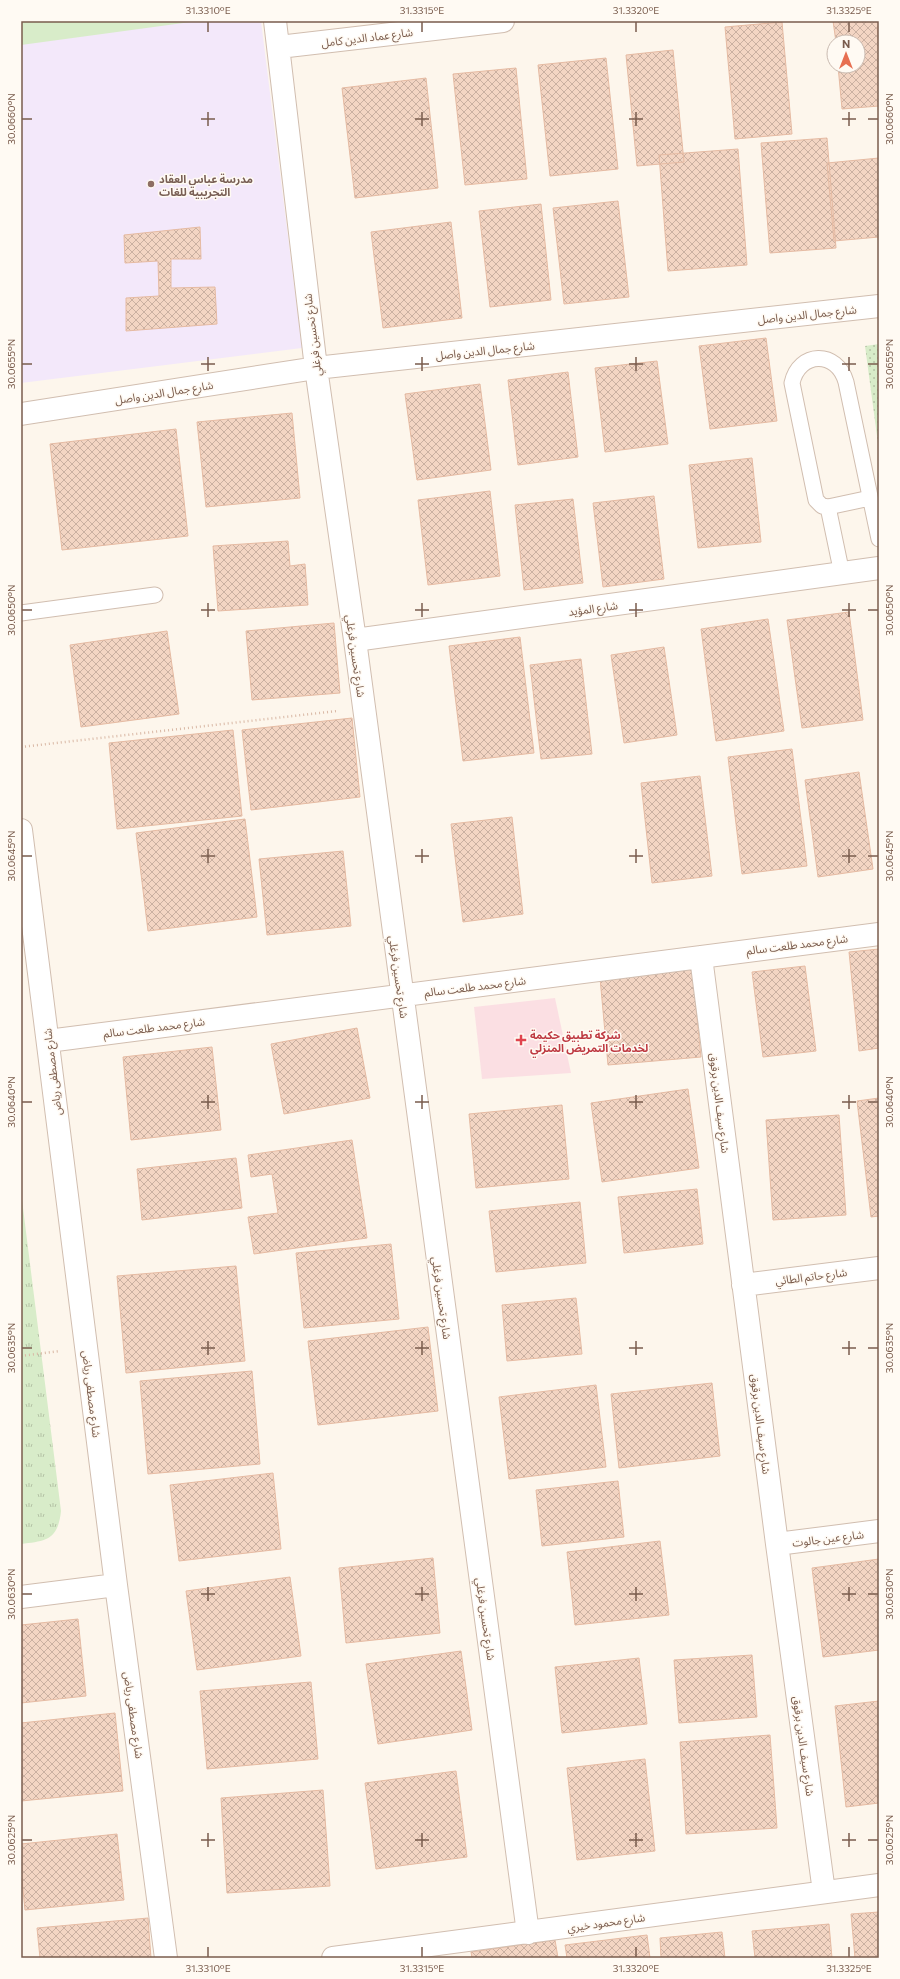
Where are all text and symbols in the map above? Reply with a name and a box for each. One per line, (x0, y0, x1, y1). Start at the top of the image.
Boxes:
text: 31.3310°E (185, 4, 231, 16)
text: 31.3315°E (400, 4, 444, 16)
text: 31.3320°E (613, 4, 659, 16)
text: 31.3325°E (826, 4, 872, 16)
street label: شارع عماد الدين كامل (320, 25, 414, 51)
north arrow (826, 34, 866, 74)
text: N (842, 37, 850, 50)
text: 30.0660°N (5, 93, 17, 145)
text: 30.0660°N (883, 93, 895, 145)
place label: مدرسة عباس العقاد التجريبية للغات (159, 172, 253, 199)
marker: مدرسة عباس العقاد التجريبية للغات (146, 179, 156, 189)
street label: شارع تحسين فرغلي (300, 292, 327, 377)
street label: شارع جمال الدين واصل (757, 302, 858, 328)
street label: شارع جمال الدين واصل (435, 338, 536, 364)
text: 30.0655°N (5, 339, 17, 389)
text: 30.0655°N (883, 339, 895, 389)
street label: شارع جمال الدين واصل (114, 378, 215, 408)
text: 30.0650°N (5, 584, 17, 636)
text: 30.0650°N (883, 584, 895, 636)
street label: شارع المؤيد (567, 598, 619, 620)
street label: شارع تحسين فرغلي (340, 614, 368, 699)
text: 30.0645°N (5, 831, 17, 881)
text: 30.0645°N (883, 831, 895, 881)
street label: شارع محمد طلعت سالم (746, 931, 849, 960)
street label: شارع تحسين فرغلي (383, 935, 411, 1020)
street label: شارع محمد طلعت سالم (424, 973, 527, 1002)
street label: شارع محمد طلعت سالم (103, 1014, 206, 1043)
street label: شارع مصطفى رياض (40, 1027, 66, 1116)
place label: شركة تطبيق حكيمة لخدمات التمريض المنزلي (530, 1028, 648, 1057)
marker: شركة تطبيق حكيمة لخدمات التمريض المنزلي (515, 1034, 527, 1046)
street label: شارع سيف الدين برقوق (705, 1052, 733, 1154)
text: 30.0640°N (5, 1076, 17, 1128)
text: 30.0640°N (883, 1076, 895, 1128)
street label: شارع تحسين فرغلي (426, 1256, 454, 1341)
street label: شارع حاتم الطائي (774, 1265, 848, 1290)
text: 30.0635°N (5, 1323, 17, 1373)
text: 30.0635°N (883, 1323, 895, 1373)
street label: شارع مصطفى رياض (78, 1350, 104, 1439)
street label: شارع سيف الدين برقوق (746, 1373, 774, 1475)
street label: شارع عين جالوت (791, 1527, 865, 1551)
text: 30.0630°N (5, 1568, 17, 1620)
text: 30.0630°N (883, 1568, 895, 1620)
street label: شارع تحسين فرغلي (470, 1577, 498, 1662)
street label: شارع مصطفى رياض (119, 1671, 147, 1760)
street label: شارع سيف الدين برقوق (789, 1695, 818, 1797)
text: 30.0625°N (5, 1815, 17, 1865)
text: 30.0625°N (883, 1815, 895, 1865)
street label: شارع محمود خيري (566, 1910, 647, 1937)
text: 31.3310°E (185, 1962, 231, 1974)
text: 31.3315°E (400, 1962, 444, 1974)
text: 31.3320°E (613, 1962, 659, 1974)
text: 31.3325°E (826, 1962, 872, 1974)

